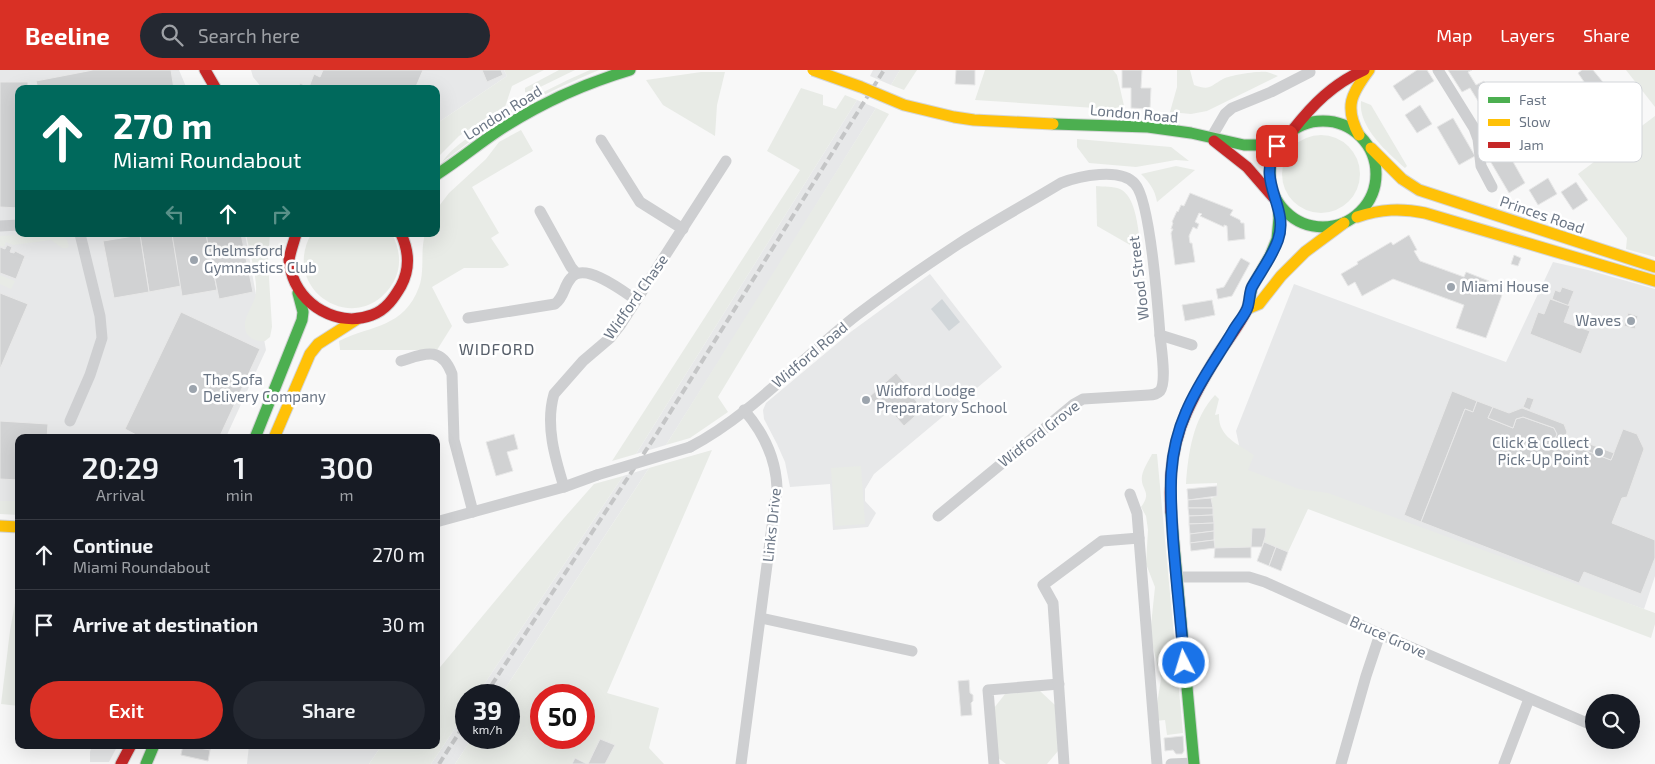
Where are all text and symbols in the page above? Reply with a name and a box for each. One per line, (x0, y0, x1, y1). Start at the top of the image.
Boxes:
search box (140, 13, 490, 58)
text: Beeline (25, 21, 110, 50)
icon: search (158, 21, 186, 49)
text: Search here (198, 24, 300, 47)
text: Map (1436, 24, 1472, 46)
text: Layers (1500, 24, 1555, 46)
text: Share (1583, 24, 1630, 46)
street label: London Road (460, 81, 545, 143)
legend (1478, 82, 1642, 162)
text: Fast (1519, 91, 1546, 108)
street label: London Road (1089, 100, 1179, 126)
text: 270 m (113, 104, 212, 146)
icon: ahead (30, 105, 95, 170)
text: Slow (1519, 113, 1551, 130)
pin (1256, 125, 1298, 167)
icon: arrive (1263, 132, 1291, 160)
text: Jam (1519, 136, 1544, 153)
text: Miami Roundabout (113, 146, 301, 172)
street label: Princes Road (1498, 191, 1587, 237)
icon: left (161, 200, 189, 228)
icon: ahead (214, 200, 242, 228)
icon: right (267, 200, 295, 228)
street label: Wood Street (1124, 235, 1152, 321)
place label: Chelmsford Gymnastics Club (204, 241, 317, 276)
street label: Widford Chase (599, 250, 671, 342)
marker: Chelmsford Gymnastics Club (188, 254, 200, 266)
place label: Miami House (1461, 277, 1549, 295)
marker: Miami House (1445, 281, 1457, 293)
place label: Waves (1575, 311, 1621, 329)
marker: Waves (1625, 315, 1637, 327)
street label: Widford Road (768, 317, 851, 391)
district label: WIDFORD (459, 339, 535, 358)
place label: The Sofa Delivery Company (203, 370, 326, 405)
place label: Widford Lodge Preparatory School (876, 381, 1008, 416)
marker: The Sofa Delivery Company (187, 383, 199, 395)
marker: Widford Lodge Preparatory School (860, 394, 872, 406)
street label: Widford Grove (994, 396, 1083, 470)
place label: Click & Collect Pick-Up Point (1492, 433, 1589, 468)
marker: Click & Collect Pick-Up Point (1593, 446, 1605, 458)
text: 20:29 (81, 449, 159, 485)
text: 1 (233, 449, 246, 485)
text: 300 (320, 449, 374, 485)
text: Arrival (96, 485, 145, 504)
text: min (226, 485, 253, 504)
text: m (339, 485, 354, 504)
street label: Links Drive (758, 487, 784, 563)
text: Continue (73, 534, 153, 557)
icon: ahead (30, 541, 58, 569)
text: 270 m (372, 543, 425, 566)
text: Miami Roundabout (73, 557, 210, 576)
icon: arrive (30, 611, 58, 639)
street label: Bruce Grove (1347, 611, 1430, 661)
text: Arrive at destination (73, 613, 258, 636)
text: 30 m (382, 613, 425, 636)
position arrow (1157, 636, 1209, 688)
button: Exit (30, 681, 223, 739)
button: Share (233, 681, 425, 739)
speed limit sign: 50 (530, 684, 595, 749)
map controls (1585, 694, 1640, 749)
button: search (1585, 694, 1640, 749)
text: 39 (473, 695, 502, 725)
text: km/h (473, 722, 502, 736)

